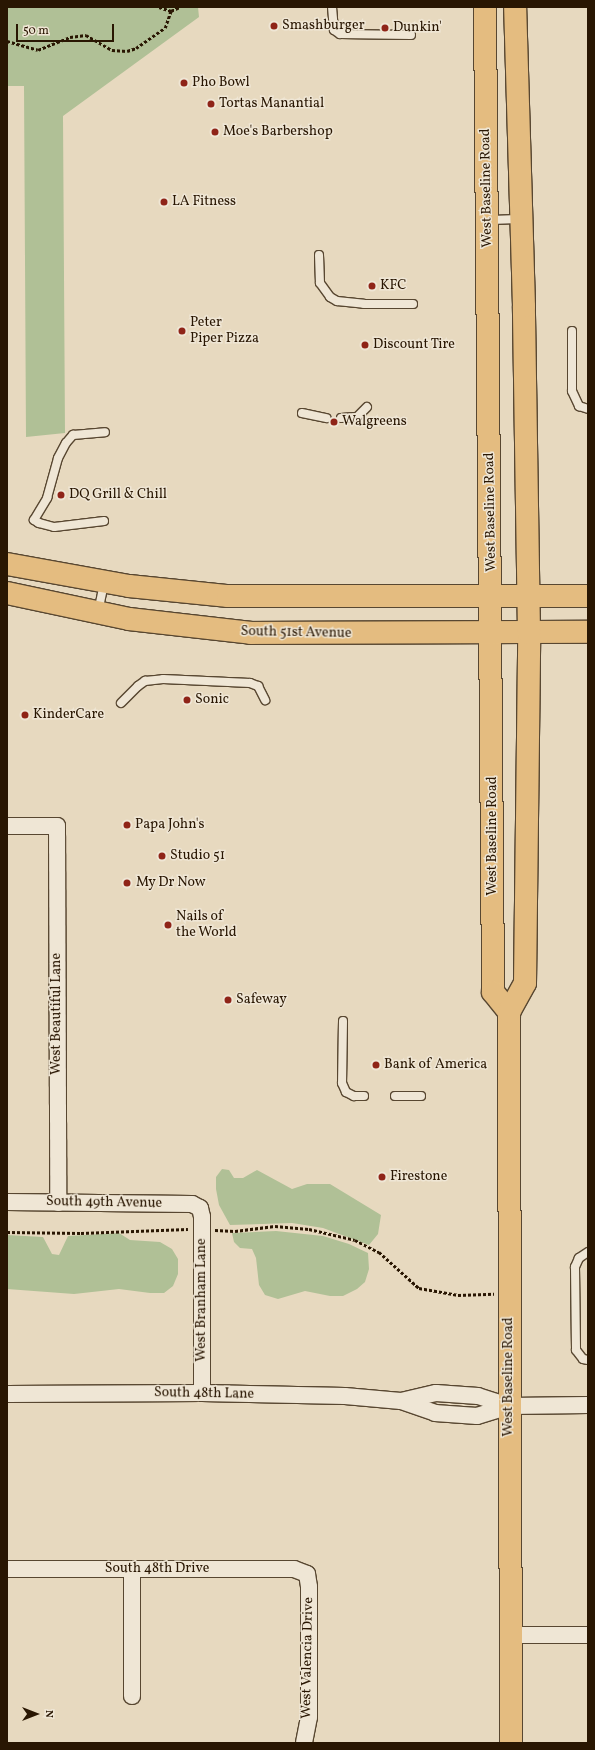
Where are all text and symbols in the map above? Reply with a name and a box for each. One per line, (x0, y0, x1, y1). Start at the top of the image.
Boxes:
scale bar (18, 16, 116, 42)
place label: Smashburger (282, 18, 365, 34)
place label: Dunkin' (393, 20, 442, 36)
marker: Smashburger (269, 21, 279, 31)
text: 50 m (23, 23, 49, 39)
marker: Dunkin' (380, 23, 390, 33)
place label: Pho Bowl (192, 75, 250, 91)
marker: Pho Bowl (179, 78, 189, 88)
place label: Tortas Manantial (219, 96, 324, 112)
marker: Tortas Manantial (206, 99, 216, 109)
place label: Moe's Barbershop (223, 124, 333, 140)
marker: Moe's Barbershop (210, 127, 220, 137)
street label: West Baseline Road (478, 128, 496, 248)
place label: LA Fitness (172, 194, 236, 210)
marker: LA Fitness (159, 197, 169, 207)
place label: KFC (380, 278, 406, 294)
marker: KFC (367, 281, 377, 291)
place label: Peter Piper Pizza (190, 315, 259, 348)
marker: Peter Piper Pizza (177, 326, 187, 336)
place label: Discount Tire (373, 337, 455, 353)
marker: Discount Tire (360, 340, 370, 350)
place label: Walgreens (342, 414, 407, 430)
marker: Walgreens (329, 417, 339, 427)
street label: West Baseline Road (482, 452, 500, 572)
place label: DQ Grill & Chill (69, 487, 167, 503)
marker: DQ Grill & Chill (56, 490, 66, 500)
street label: South 51st Avenue (240, 624, 352, 642)
place label: Sonic (195, 692, 229, 708)
marker: Sonic (182, 695, 192, 705)
place label: KinderCare (33, 707, 104, 723)
marker: KinderCare (20, 710, 30, 720)
street label: West Baseline Road (485, 776, 501, 896)
place label: Papa John's (135, 817, 205, 833)
marker: Papa John's (122, 820, 132, 830)
place label: Studio 51 (170, 848, 225, 864)
marker: Studio 51 (157, 851, 167, 861)
place label: My Dr Now (136, 875, 206, 891)
marker: My Dr Now (121, 877, 133, 889)
place label: Nails of the World (176, 909, 237, 942)
marker: Nails of the World (163, 920, 173, 930)
street label: West Beautiful Lane (49, 953, 65, 1075)
place label: Safeway (236, 992, 287, 1008)
marker: Safeway (223, 995, 233, 1005)
place label: Bank of America (384, 1057, 486, 1073)
marker: Bank of America (371, 1060, 381, 1070)
place label: Firestone (390, 1169, 447, 1185)
marker: Firestone (377, 1172, 387, 1182)
street label: South 49th Avenue (46, 1194, 162, 1212)
street label: West Branham Lane (194, 1238, 210, 1362)
street label: West Baseline Road (501, 1317, 517, 1437)
street label: South 48th Lane (154, 1385, 254, 1403)
street label: South 48th Drive (105, 1561, 209, 1577)
street label: West Valencia Drive (299, 1597, 317, 1719)
north arrow (16, 1694, 56, 1734)
text: N (41, 1710, 56, 1718)

